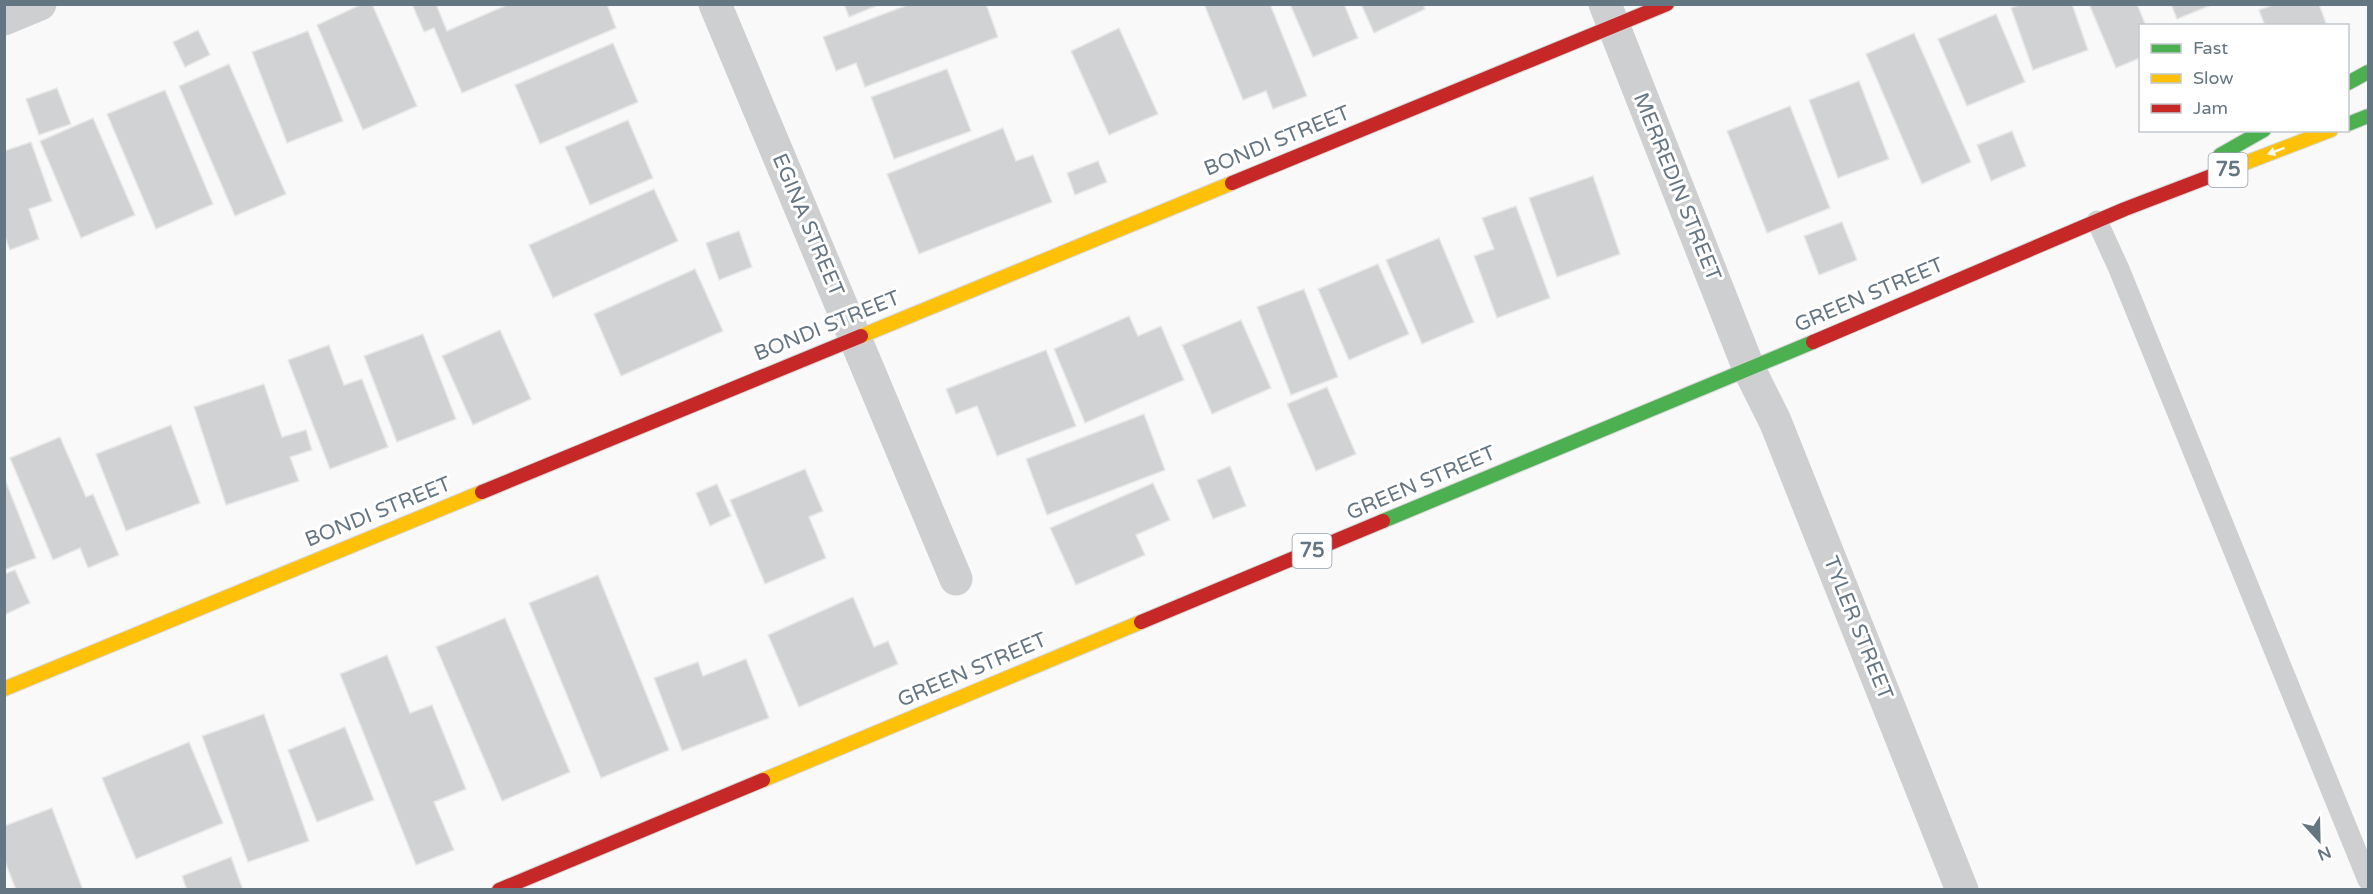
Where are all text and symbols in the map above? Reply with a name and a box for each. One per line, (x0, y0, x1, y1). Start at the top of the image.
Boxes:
legend (2139, 24, 2349, 132)
text: Fast (2193, 37, 2228, 59)
text: Slow (2193, 67, 2234, 89)
street label: MERREDIN STREET (1628, 89, 1726, 285)
text: Jam (2193, 97, 2228, 119)
street label: BONDI STREET (1200, 100, 1354, 182)
one-way arrow (2267, 147, 2285, 157)
street label: EGINA STREET (767, 150, 849, 300)
road number: 75 (2208, 153, 2248, 187)
street label: GREEN STREET (1791, 252, 1947, 338)
street label: BONDI STREET (750, 285, 904, 367)
street label: GREEN STREET (1343, 440, 1499, 526)
street label: BONDI STREET (301, 471, 455, 553)
road number: 75 (1292, 534, 1332, 568)
street label: TYLER STREET (1818, 553, 1898, 704)
street label: GREEN STREET (894, 627, 1050, 713)
north arrow (2289, 810, 2349, 870)
text: N (2315, 841, 2334, 865)

